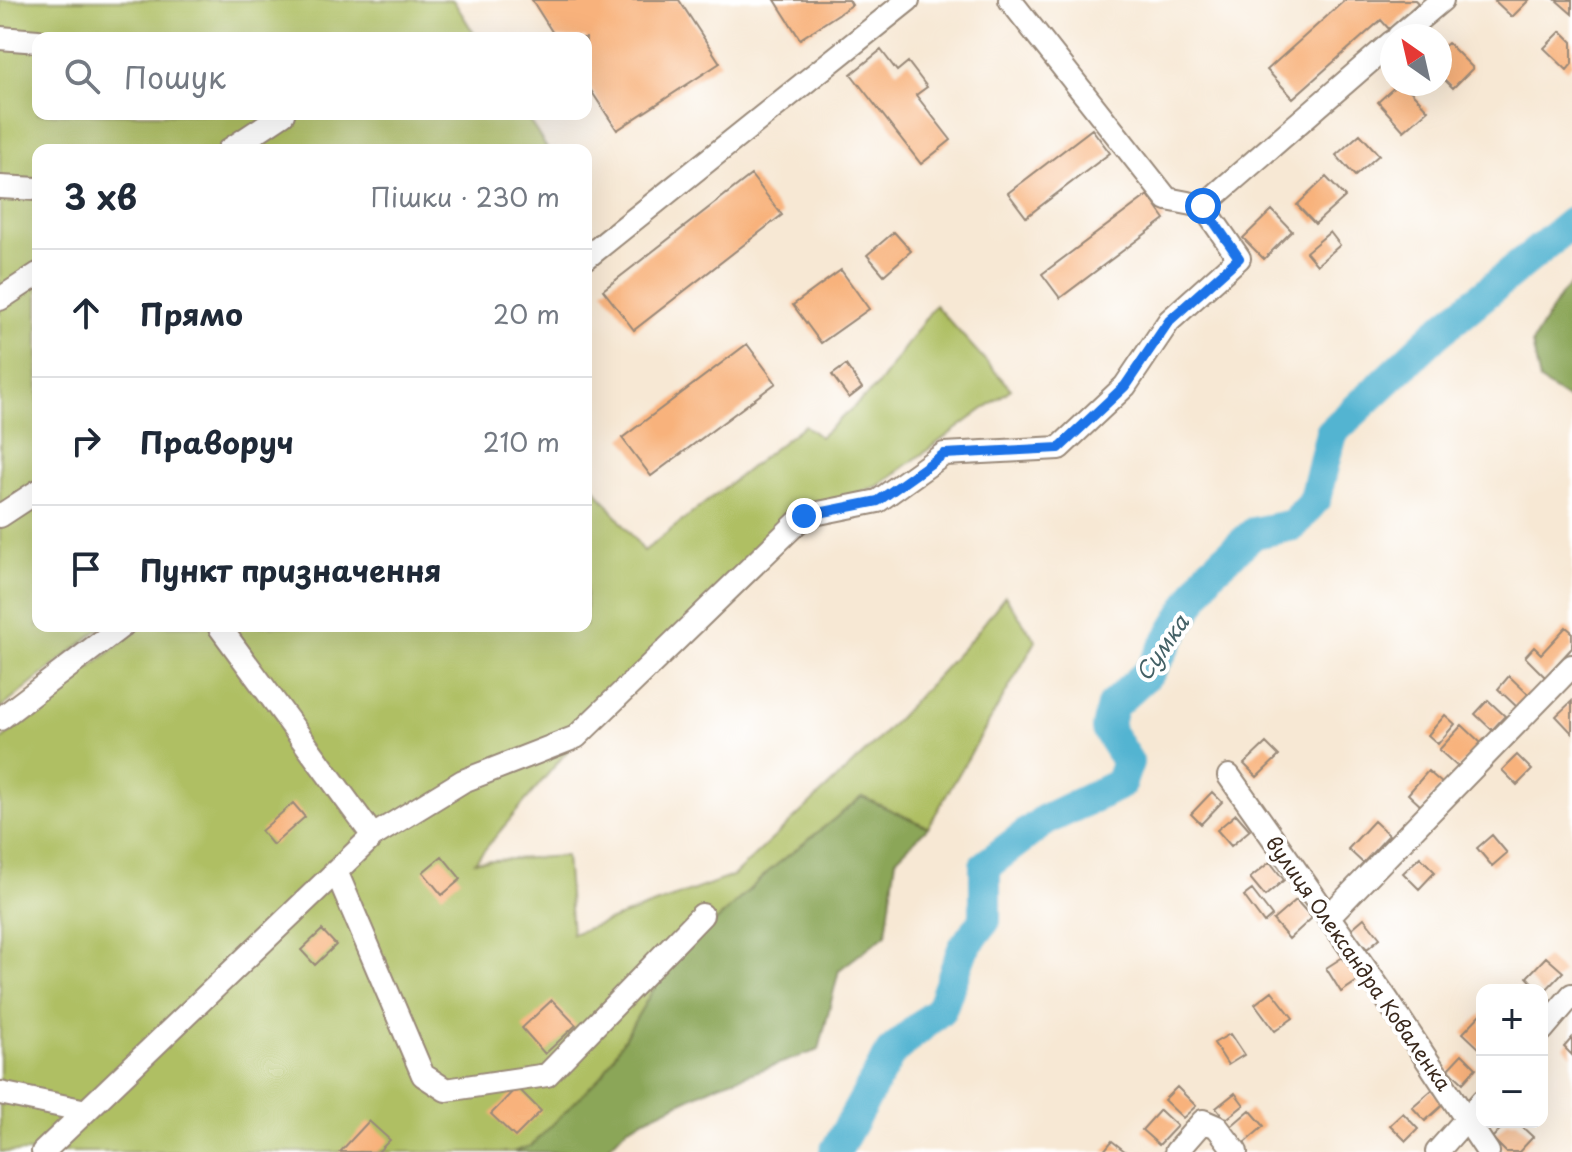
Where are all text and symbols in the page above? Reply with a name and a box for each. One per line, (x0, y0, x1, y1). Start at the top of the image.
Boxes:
north arrow (1380, 24, 1452, 96)
search box (32, 32, 592, 120)
icon: search (60, 54, 104, 98)
text: Пошук (124, 54, 226, 99)
text: 3 хв (64, 170, 137, 222)
text: Пішки · 230 m (371, 177, 560, 216)
route start (1185, 188, 1221, 224)
icon: ahead (64, 291, 108, 335)
text: Прямо (140, 291, 243, 336)
text: 20 m (493, 294, 560, 333)
icon: right (64, 419, 108, 463)
text: Праворуч (140, 419, 294, 464)
text: 210 m (483, 422, 560, 461)
route end (786, 498, 822, 534)
icon: arrive (64, 547, 108, 591)
text: Пункт призначення (140, 547, 441, 592)
water label: Сумка (1126, 606, 1196, 687)
street label: вулиця Олександра Коваленка (1259, 829, 1459, 1097)
map controls (1476, 984, 1548, 1128)
button: + (1476, 984, 1548, 1056)
button: − (1476, 1056, 1548, 1128)

